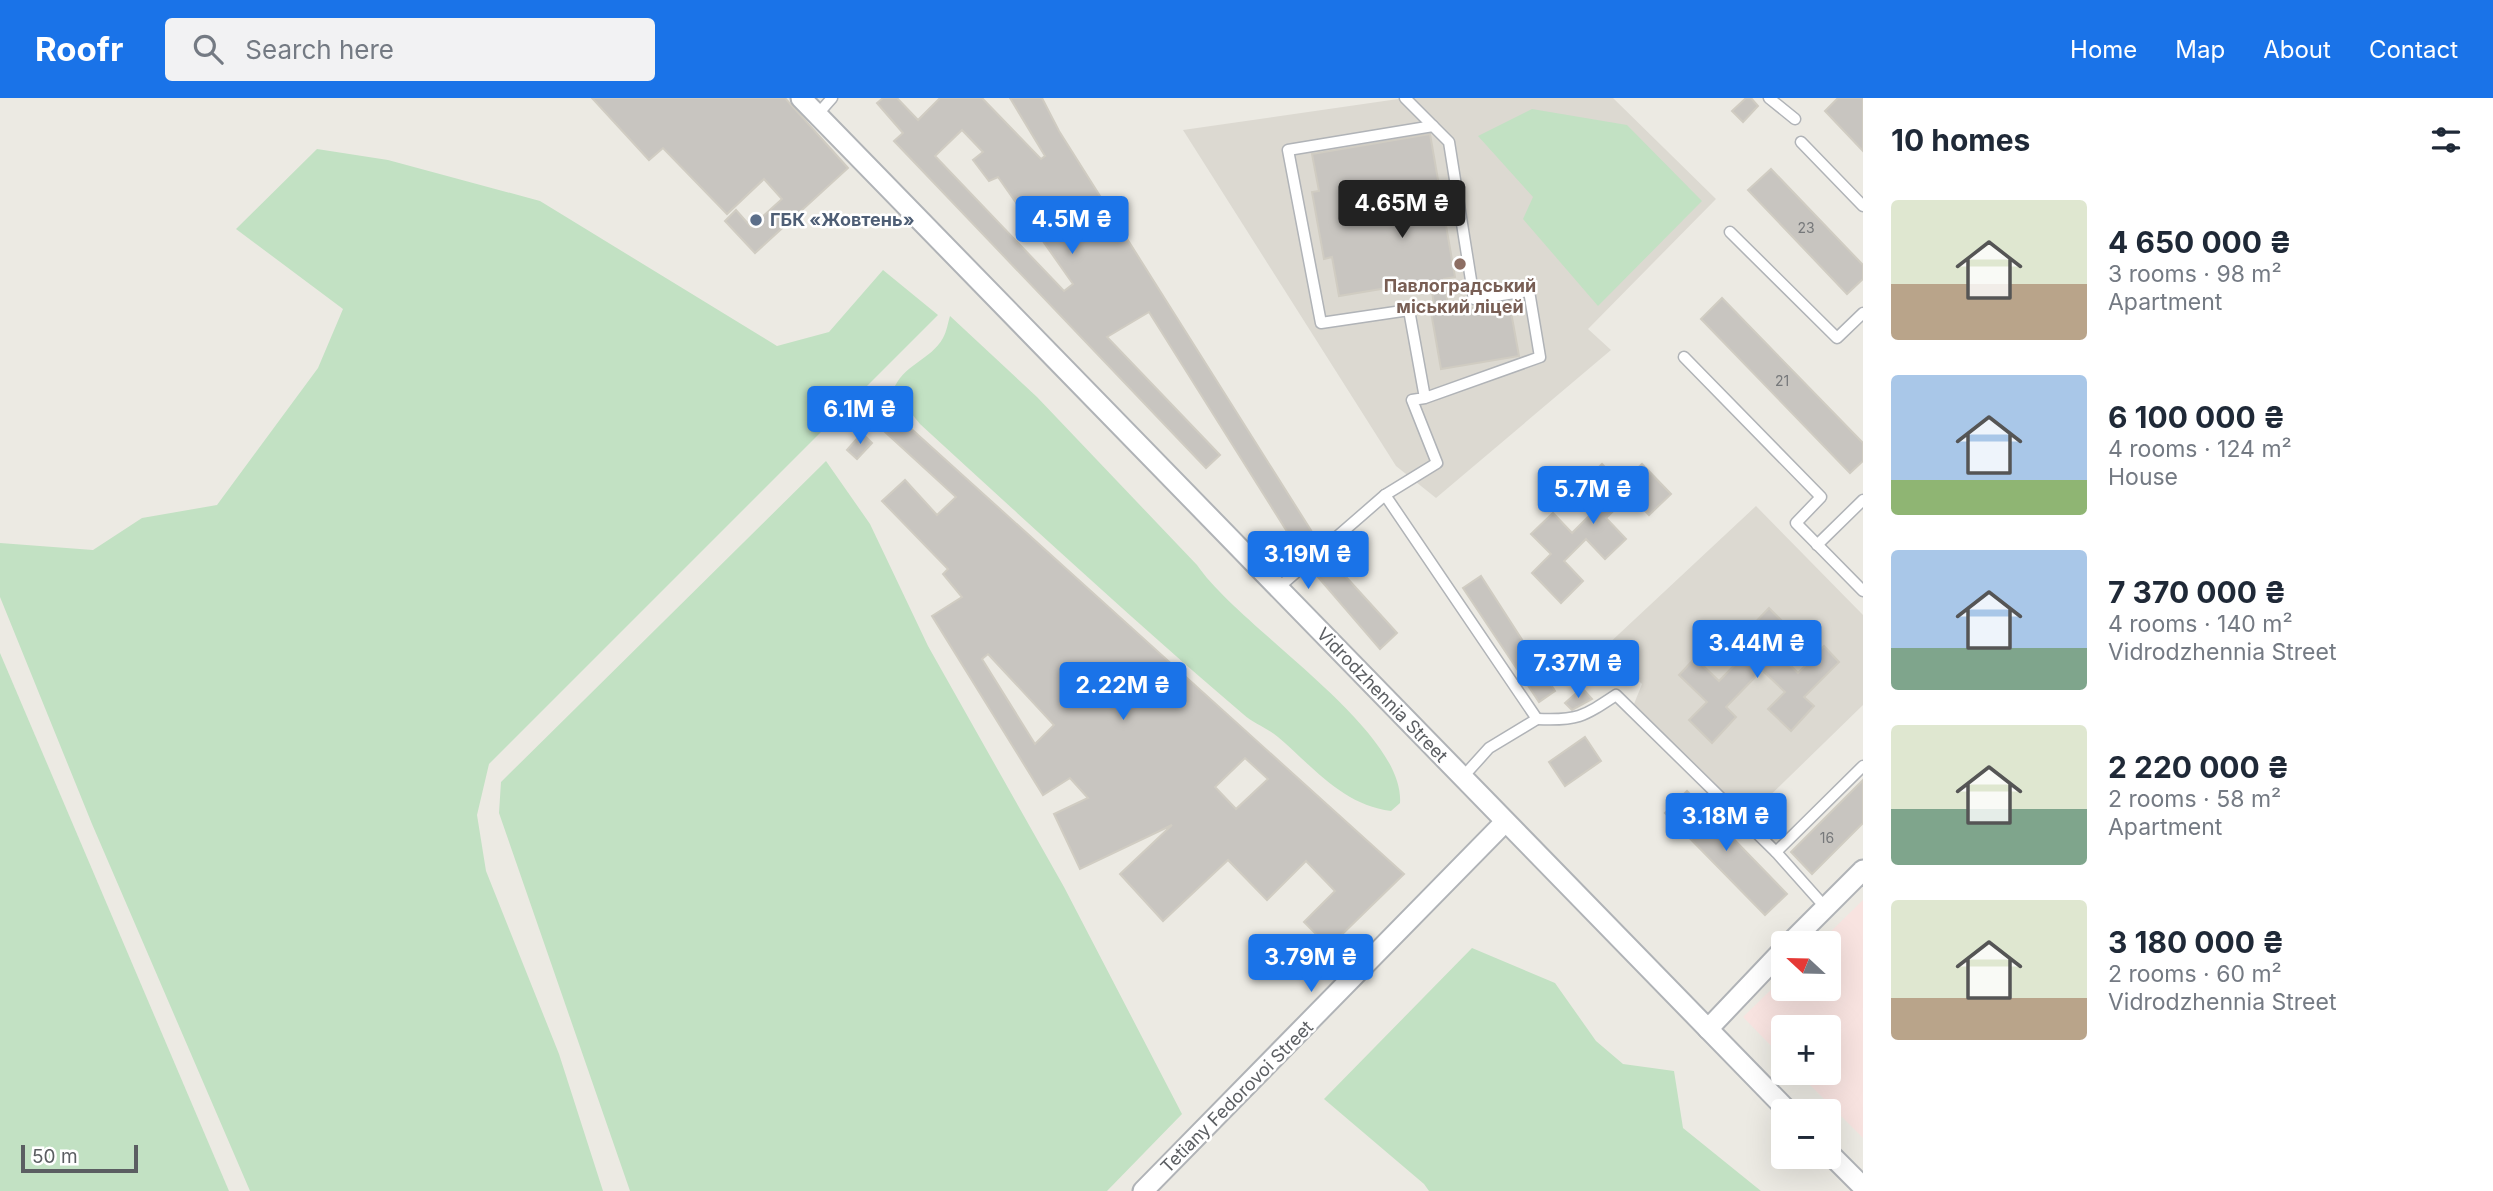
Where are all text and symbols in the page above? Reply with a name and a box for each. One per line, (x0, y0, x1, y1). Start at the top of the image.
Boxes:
search box (165, 18, 655, 81)
text: Roofr (35, 29, 123, 69)
icon: search (189, 30, 227, 68)
text: Search here (245, 34, 394, 65)
text: Home (2070, 35, 2137, 64)
text: Map (2175, 35, 2225, 64)
text: About (2263, 35, 2331, 64)
text: Contact (2369, 35, 2458, 64)
icon: filters (2427, 121, 2465, 159)
text: 10 homes (1891, 122, 2030, 158)
pin: 4.65M ₴ (1337, 180, 1467, 240)
text: 4.65M ₴ (1354, 189, 1450, 217)
pin: 4.5M ₴ (1015, 197, 1129, 256)
text: 4.5M ₴ (1032, 205, 1112, 233)
place label: ГБК «Жовтень» (770, 209, 915, 230)
marker: ГБК «Жовтень» (748, 212, 764, 228)
house number: 23 (1797, 219, 1815, 236)
text: 4 650 000 ₴ (2108, 224, 2291, 260)
icon: home (1947, 228, 2031, 312)
marker: Павлоградський міський ліцей (1452, 256, 1468, 272)
text: 3 rooms · 98 m² (2108, 260, 2282, 288)
place label: Павлоградський міський ліцей (1384, 275, 1536, 317)
text: Apartment (2108, 288, 2222, 316)
house number: 21 (1775, 372, 1789, 389)
pin: 6.1M ₴ (803, 386, 917, 446)
text: 6.1M ₴ (823, 395, 897, 423)
text: 6 100 000 ₴ (2108, 399, 2285, 435)
icon: home (1947, 403, 2031, 487)
text: 4 rooms · 124 m² (2108, 435, 2292, 463)
text: House (2108, 463, 2178, 491)
pin: 5.7M ₴ (1536, 466, 1650, 526)
text: 5.7M ₴ (1554, 475, 1632, 503)
pin: 3.19M ₴ (1243, 532, 1373, 591)
text: 3.19M ₴ (1264, 540, 1352, 568)
text: 7 370 000 ₴ (2108, 574, 2286, 610)
icon: home (1947, 578, 2031, 662)
text: 4 rooms · 140 m² (2108, 610, 2293, 638)
pin: 3.44M ₴ (1692, 620, 1822, 680)
street label: Vidrodzhennia Street (1313, 623, 1452, 766)
text: 3.44M ₴ (1708, 629, 1806, 657)
text: Vidrodzhennia Street (2108, 638, 2336, 666)
pin: 7.37M ₴ (1513, 640, 1643, 700)
text: 7.37M ₴ (1533, 649, 1623, 677)
pin: 2.22M ₴ (1058, 662, 1188, 722)
text: 2.22M ₴ (1075, 671, 1171, 699)
text: 2 220 000 ₴ (2108, 749, 2289, 785)
icon: home (1947, 753, 2031, 837)
text: 2 rooms · 58 m² (2108, 785, 2281, 813)
pin: 3.18M ₴ (1661, 794, 1791, 853)
text: 3.18M ₴ (1682, 802, 1770, 830)
text: Apartment (2108, 813, 2222, 841)
house number: 16 (1820, 829, 1834, 846)
text: 3 180 000 ₴ (2108, 924, 2284, 960)
icon: home (1947, 928, 2031, 1012)
north arrow (1771, 931, 1841, 1001)
map controls (1771, 931, 1841, 1169)
pin: 3.79M ₴ (1246, 934, 1376, 994)
text: 3.79M ₴ (1264, 943, 1358, 971)
text: 2 rooms · 60 m² (2108, 960, 2282, 988)
text: Vidrodzhennia Street (2108, 988, 2336, 1016)
button: + (1771, 1015, 1841, 1085)
street label: Tetiany Fedorovoi Street (1156, 1016, 1317, 1177)
button: − (1771, 1099, 1841, 1169)
scale bar (21, 1142, 138, 1174)
text: 50 m (32, 1145, 78, 1168)

